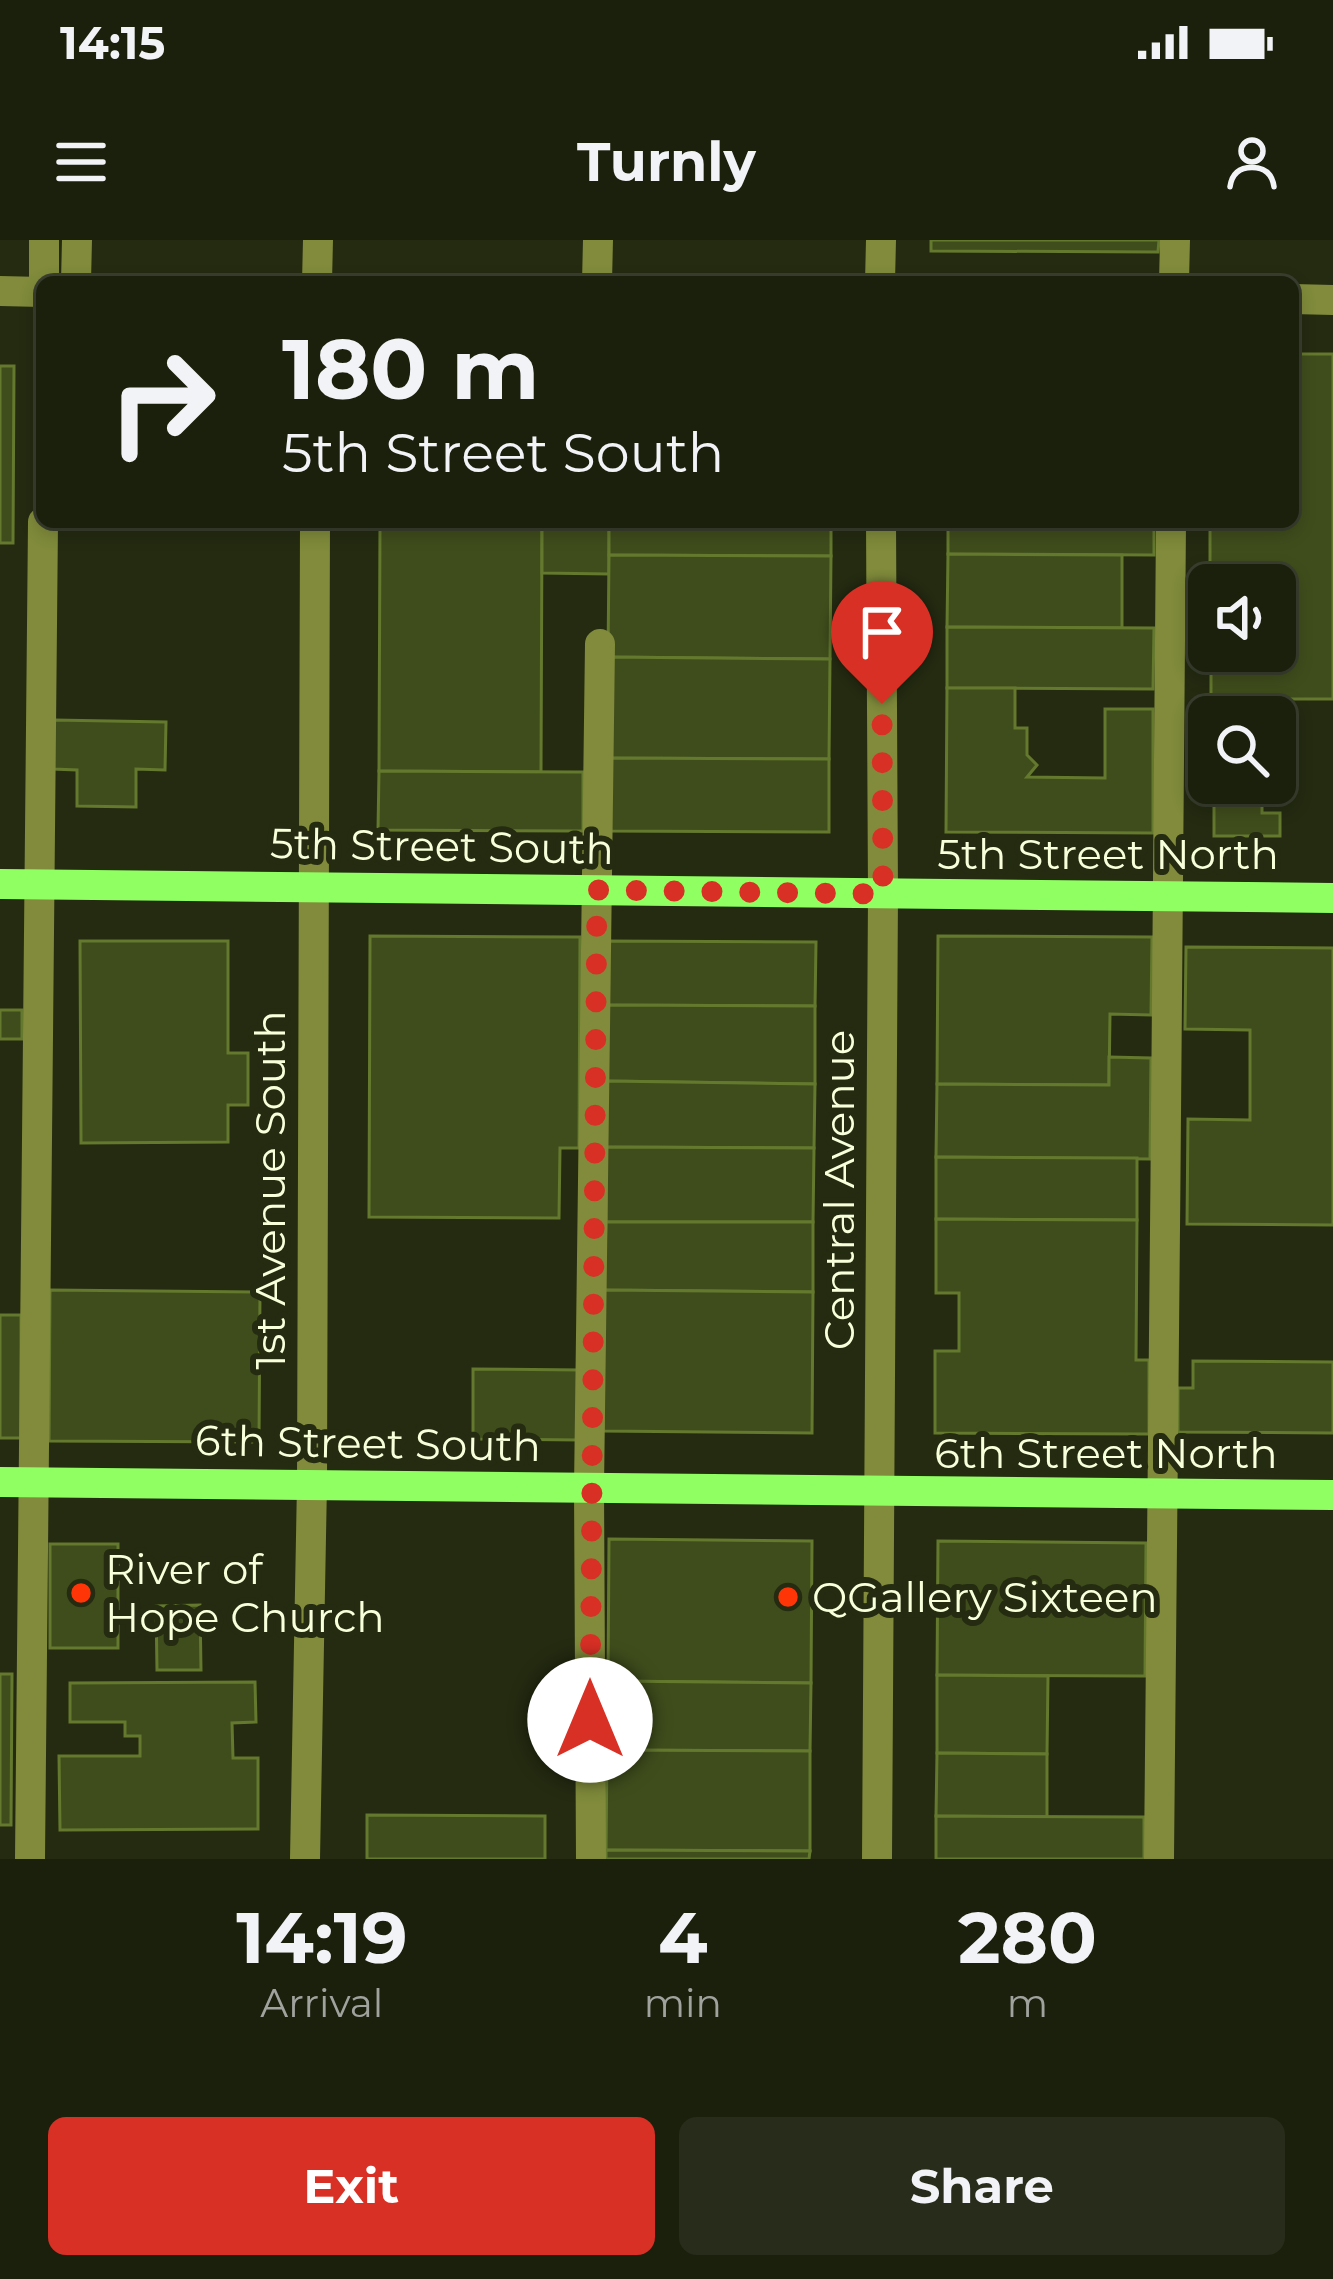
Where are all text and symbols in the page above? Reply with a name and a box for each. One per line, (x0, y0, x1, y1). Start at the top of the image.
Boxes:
text: 14:15 (60, 15, 165, 70)
icon: menu (48, 129, 114, 195)
text: Turnly (577, 129, 756, 195)
icon: person (1219, 129, 1285, 195)
text: 180 m (282, 318, 539, 420)
icon: right (84, 324, 240, 480)
text: 5th Street South (282, 420, 724, 486)
map controls (1188, 564, 1296, 804)
button: sound (1188, 564, 1296, 672)
pin (831, 581, 933, 704)
icon: arrive (849, 599, 915, 665)
button: search (1188, 696, 1296, 804)
street label: 5th Street South (270, 817, 614, 875)
street label: 5th Street North (937, 828, 1279, 880)
street label: 1st Avenue South (244, 1010, 296, 1370)
street label: Central Avenue (813, 1030, 865, 1350)
street label: 6th Street South (195, 1414, 541, 1472)
street label: 6th Street North (934, 1427, 1278, 1479)
place label: River of Hope Church (105, 1543, 385, 1643)
place label: QGallery Sixteen (812, 1571, 1158, 1623)
marker: River of Hope Church (68, 1580, 94, 1606)
marker: QGallery Sixteen (775, 1584, 801, 1610)
position arrow (527, 1657, 653, 1783)
text: 14:19 (236, 1893, 408, 1981)
text: 4 (658, 1893, 708, 1981)
text: 280 (958, 1893, 1097, 1981)
text: Arrival (260, 1979, 383, 2027)
text: min (644, 1979, 722, 2027)
text: m (1007, 1979, 1048, 2027)
button: Exit (48, 2117, 655, 2255)
button: Share (679, 2117, 1285, 2255)

